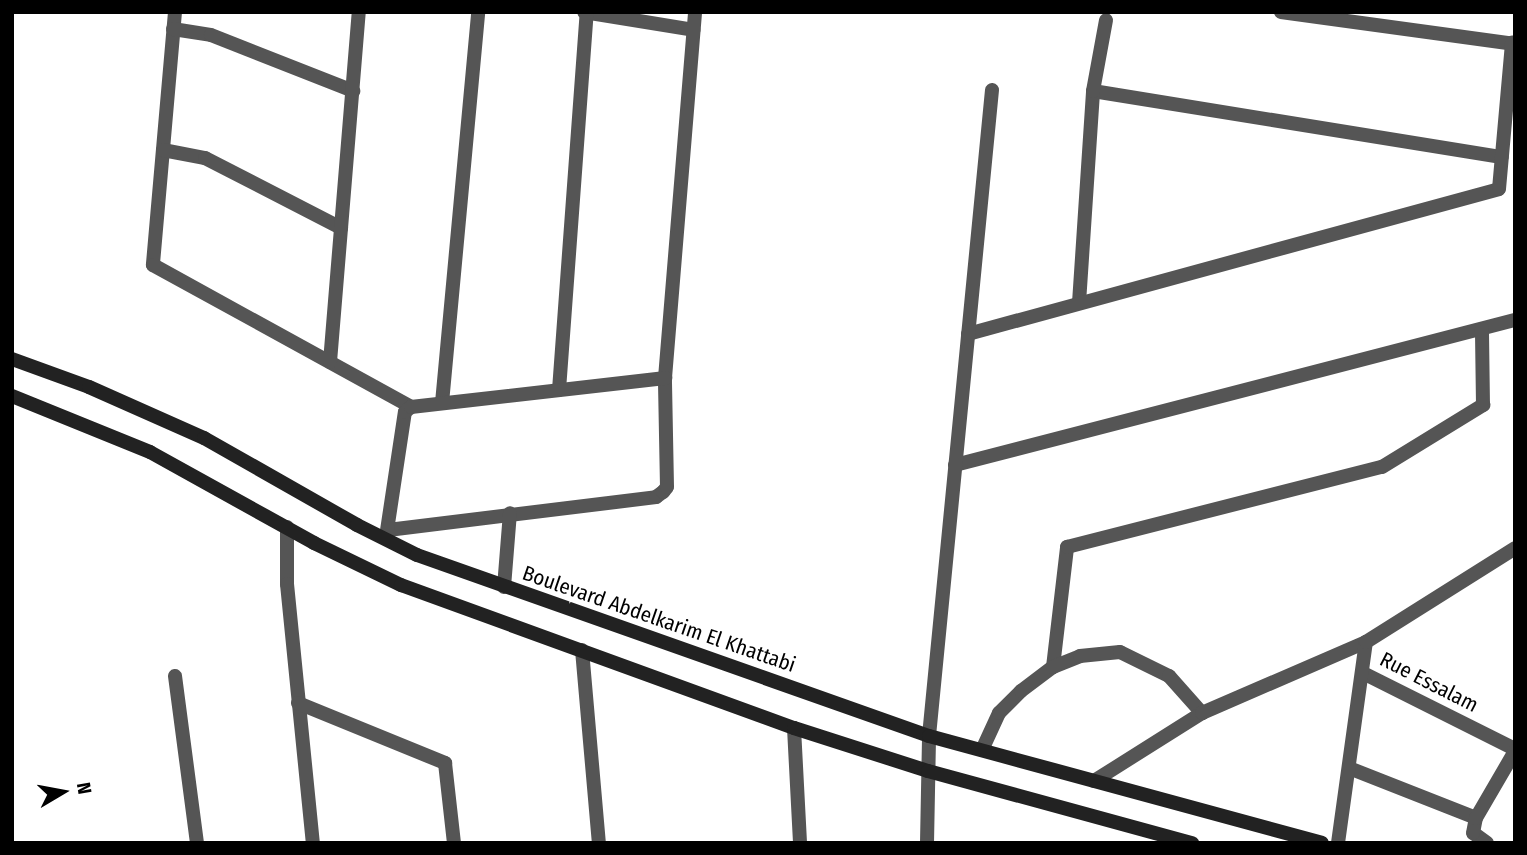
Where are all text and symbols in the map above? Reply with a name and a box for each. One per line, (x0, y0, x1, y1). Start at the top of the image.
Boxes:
street label: Boulevard Abdelkarim El Khattabi (519, 560, 799, 678)
street label: Rue Essalam (1376, 646, 1482, 718)
north arrow (28, 757, 98, 827)
text: N (72, 781, 96, 796)

